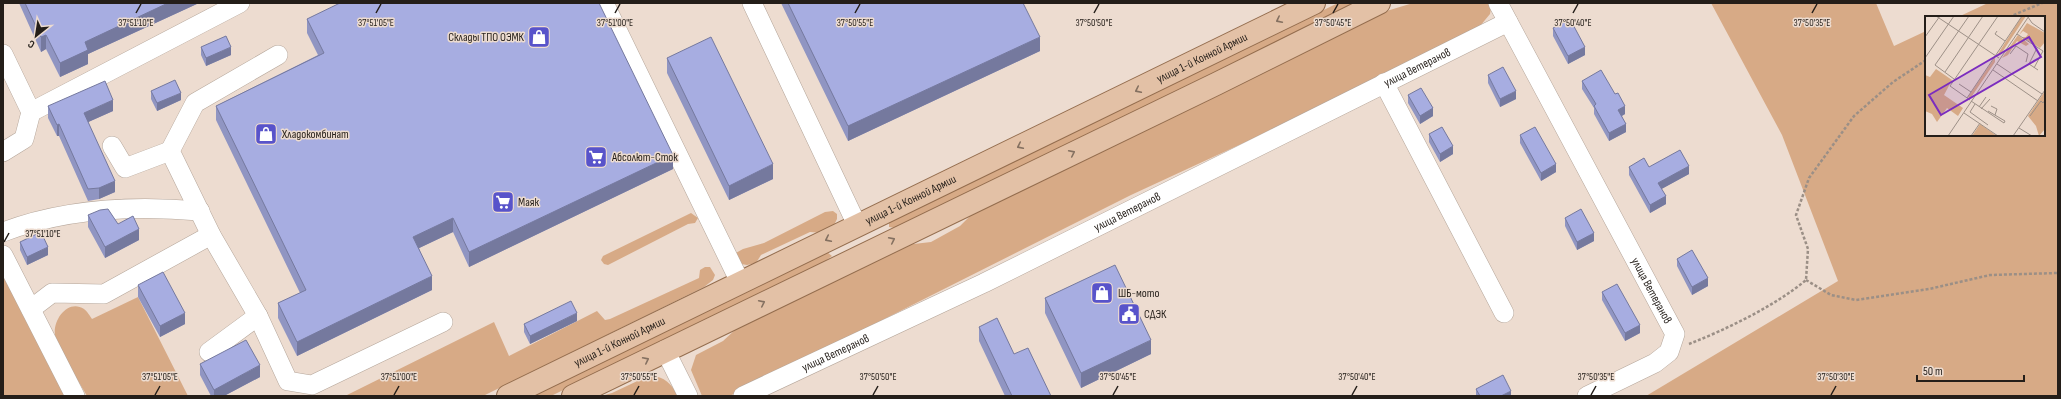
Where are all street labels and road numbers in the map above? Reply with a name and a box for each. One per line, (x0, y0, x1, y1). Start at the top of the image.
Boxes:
street label: улица 1-й Конной Армии (1154, 30, 1250, 87)
street label: улица Ветеранов (1381, 45, 1453, 91)
street label: улица 1-й Конной Армии (863, 172, 959, 229)
street label: улица Ветеранов (1091, 189, 1163, 235)
street label: улица Ветеранов (1628, 255, 1675, 326)
street label: улица 1-й Конной Армии (572, 314, 668, 371)
street label: улица Ветеранов (799, 331, 872, 375)

